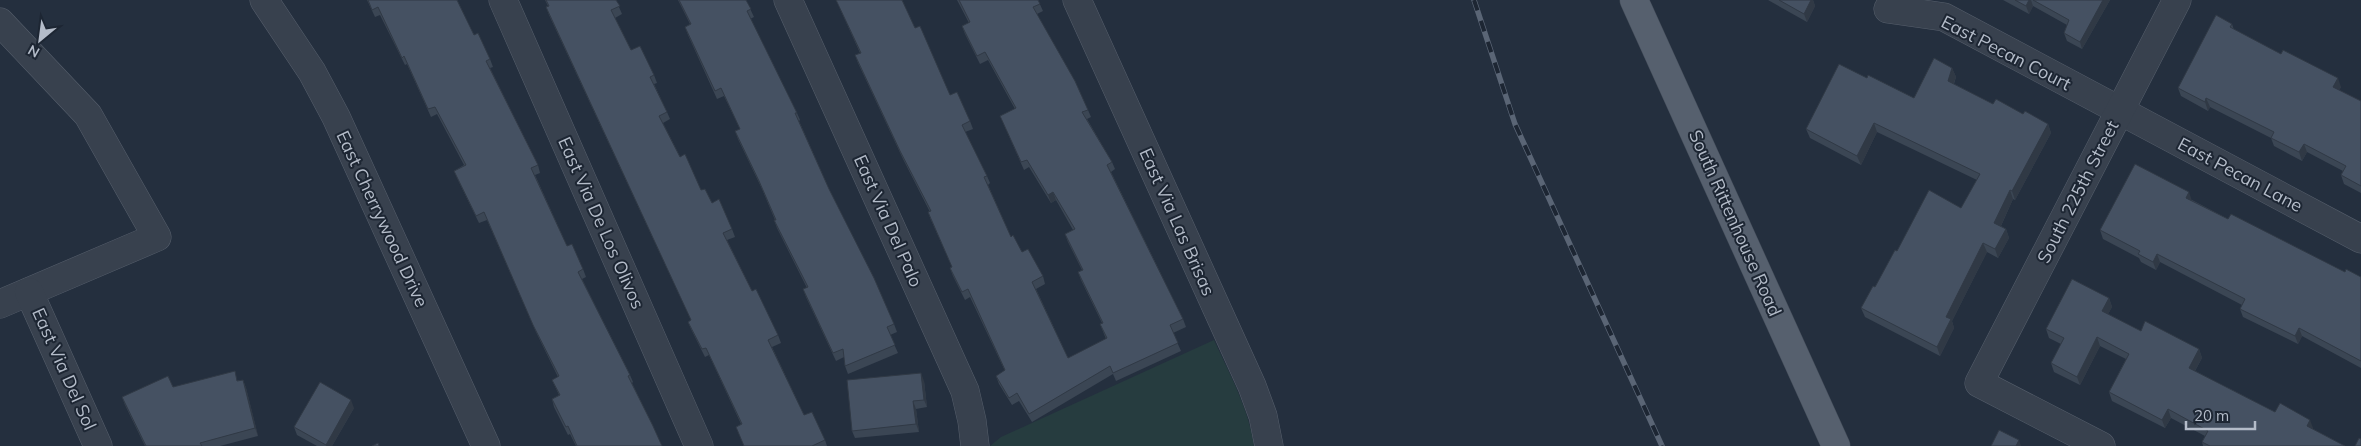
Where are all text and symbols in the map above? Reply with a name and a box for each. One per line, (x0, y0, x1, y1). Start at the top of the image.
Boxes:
street label: East Pecan Court (1937, 10, 2075, 95)
north arrow (15, 15, 65, 65)
text: N (25, 41, 43, 62)
street label: South 225th Street (2032, 117, 2123, 267)
street label: South Rittenhouse Road (1684, 126, 1787, 320)
street label: East Cherrywood Drive (331, 127, 433, 311)
street label: East Pecan Lane (2174, 132, 2307, 217)
street label: East Via De Los Olivos (553, 133, 650, 313)
street label: East Via Las Brisas (1135, 144, 1220, 299)
street label: East Via Del Palo (849, 151, 928, 290)
street label: East Via Del Sol (27, 304, 102, 434)
scale bar (2186, 398, 2255, 430)
text: 20 m (2194, 406, 2229, 425)

